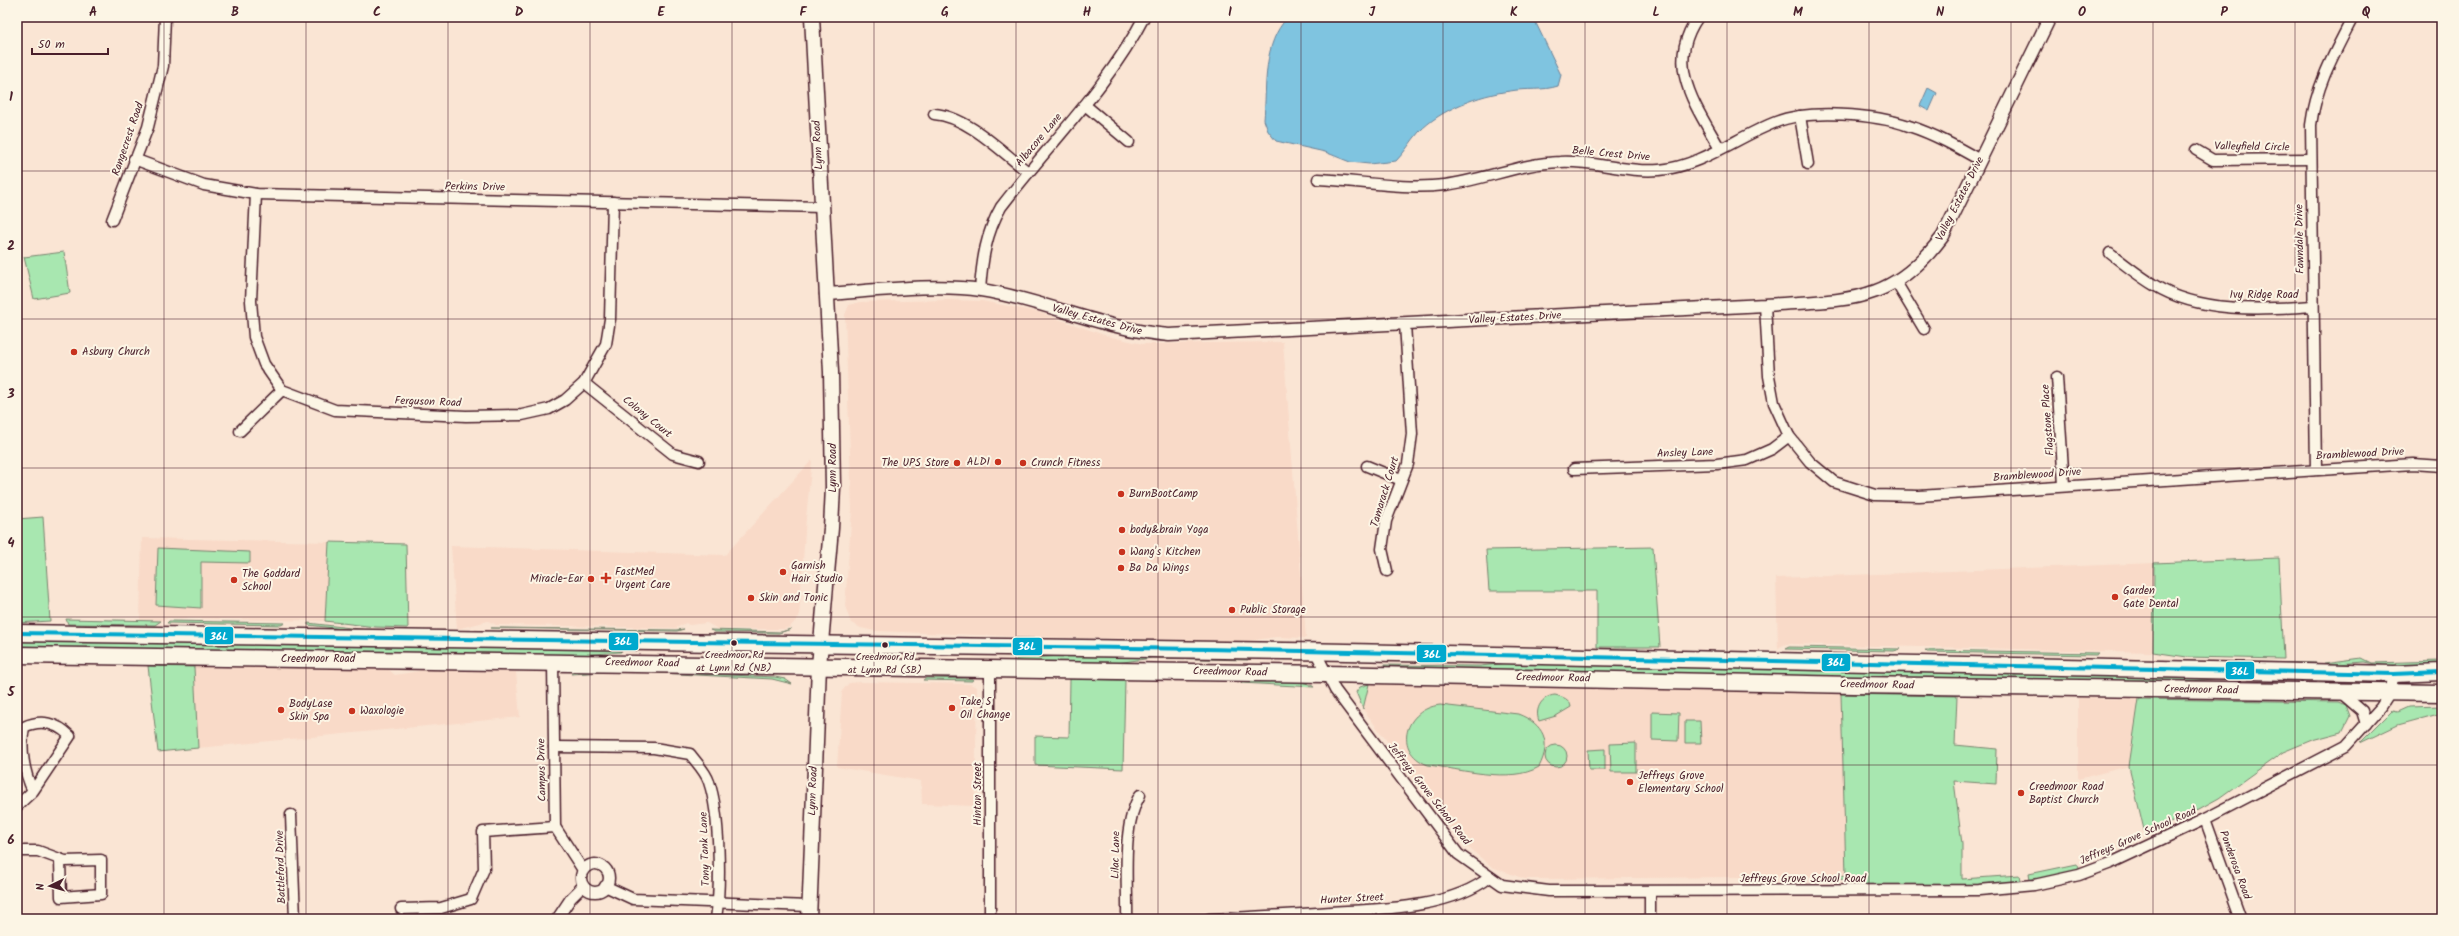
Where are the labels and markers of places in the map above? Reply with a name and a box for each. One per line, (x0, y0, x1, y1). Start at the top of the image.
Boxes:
place label: Asbury Church (82, 343, 150, 361)
marker: Asbury Church (69, 347, 79, 357)
place label: ALDI (967, 453, 990, 471)
place label: The UPS Store (881, 454, 949, 472)
place label: Crunch Fitness (1031, 454, 1101, 472)
marker: ALDI (993, 457, 1003, 467)
marker: The UPS Store (952, 458, 962, 468)
marker: Crunch Fitness (1018, 458, 1028, 468)
place label: BurnBootCamp (1129, 485, 1199, 503)
marker: BurnBootCamp (1116, 489, 1126, 499)
place label: body&brain Yoga (1130, 521, 1208, 539)
marker: body&brain Yoga (1117, 525, 1127, 535)
place label: Wang's Kitchen (1130, 543, 1201, 561)
marker: Wang's Kitchen (1117, 547, 1127, 557)
place label: Garnish Hair Studio (791, 557, 843, 588)
place label: Ba Da Wings (1129, 559, 1190, 577)
place label: FastMed Urgent Care (615, 563, 670, 594)
marker: Ba Da Wings (1116, 563, 1126, 573)
place label: The Goddard School (242, 565, 301, 596)
marker: Garnish Hair Studio (778, 567, 788, 577)
place label: Miracle-Ear (530, 570, 584, 588)
marker: FastMed Urgent Care (600, 572, 612, 584)
marker: Miracle-Ear (586, 574, 596, 584)
marker: The Goddard School (229, 575, 239, 585)
place label: Garden Gate Dental (2123, 582, 2179, 613)
place label: Skin and Tonic (759, 589, 828, 607)
marker: Garden Gate Dental (2110, 592, 2120, 602)
marker: Skin and Tonic (746, 593, 756, 603)
place label: Public Storage (1240, 601, 1306, 619)
marker: Public Storage (1227, 605, 1237, 615)
marker: Creedmoor Rd at Lynn Rd (NB) (729, 638, 739, 648)
marker: Creedmoor Rd at Lynn Rd (SB) (880, 640, 890, 650)
place label: Creedmoor Rd at Lynn Rd (NB) (696, 647, 772, 676)
place label: Creedmoor Rd at Lynn Rd (SB) (848, 649, 922, 678)
place label: Take 5 Oil Change (960, 693, 1010, 724)
place label: BodyLase Skin Spa (289, 695, 332, 726)
place label: Waxologie (360, 702, 404, 720)
marker: Take 5 Oil Change (947, 703, 957, 713)
marker: BodyLase Skin Spa (276, 705, 286, 715)
marker: Waxologie (347, 706, 357, 716)
place label: Jeffreys Grove Elementary School (1638, 767, 1724, 798)
marker: Jeffreys Grove Elementary School (1625, 777, 1635, 787)
place label: Creedmoor Road Baptist Church (2029, 778, 2104, 809)
marker: Creedmoor Road Baptist Church (2016, 788, 2026, 798)

